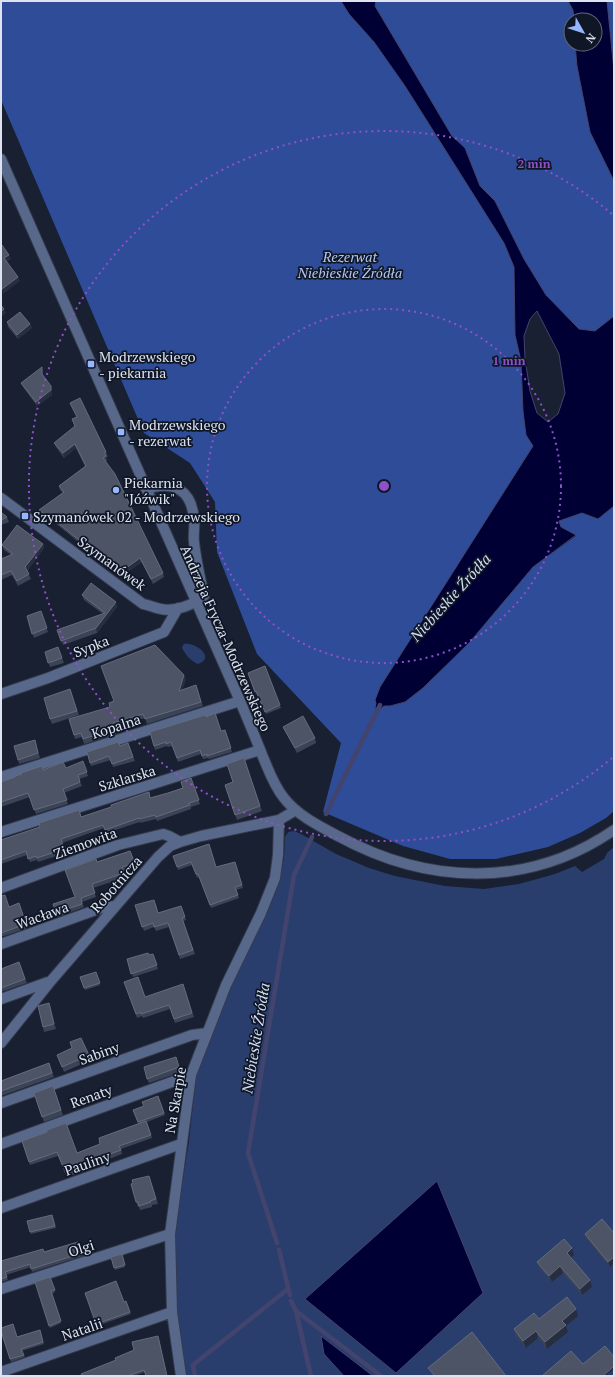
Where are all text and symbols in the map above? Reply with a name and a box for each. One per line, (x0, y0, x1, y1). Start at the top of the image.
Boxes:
north arrow (563, 12, 603, 52)
text: N (582, 31, 599, 46)
text: 2 min (518, 156, 551, 171)
park label: Rezerwat Niebieskie Źródła (297, 247, 402, 282)
place label: Modrzewskiego - piekarnia (99, 347, 196, 382)
text: 1 min (493, 353, 526, 368)
marker: Modrzewskiego - piekarnia (86, 359, 96, 369)
place label: Modrzewskiego - rezerwat (129, 415, 226, 450)
marker: Modrzewskiego - rezerwat (116, 427, 126, 437)
place label: Piekarnia "Jóźwik" (124, 473, 183, 508)
centre of rings (377, 479, 391, 493)
marker: Piekarnia "Jóźwik" (111, 485, 121, 495)
place label: Szymanówek 02 - Modrzewskiego (33, 507, 240, 526)
marker: Szymanówek 02 - Modrzewskiego (20, 511, 30, 521)
street label: Szymanówek (74, 532, 151, 595)
street label: Andrzeja Frycza-Modrzewskiego (176, 542, 276, 734)
water label: Niebieskie Źródła (405, 549, 495, 646)
street label: Sypka (70, 631, 112, 661)
street label: Kopalna (89, 709, 143, 743)
street label: Szklarska (96, 760, 158, 796)
street label: Ziemowita (51, 823, 119, 863)
street label: Robotnicza (86, 852, 146, 916)
street label: Wacława (13, 897, 71, 933)
water label: Niebieskie Źródła (236, 981, 274, 1096)
street label: Sabiny (76, 1037, 123, 1069)
street label: Na Skarpie (160, 1065, 190, 1135)
street label: Renaty (67, 1079, 115, 1112)
street label: Pauliny (62, 1146, 113, 1180)
street label: Olgi (66, 1235, 96, 1261)
street label: Natalii (59, 1313, 105, 1345)

